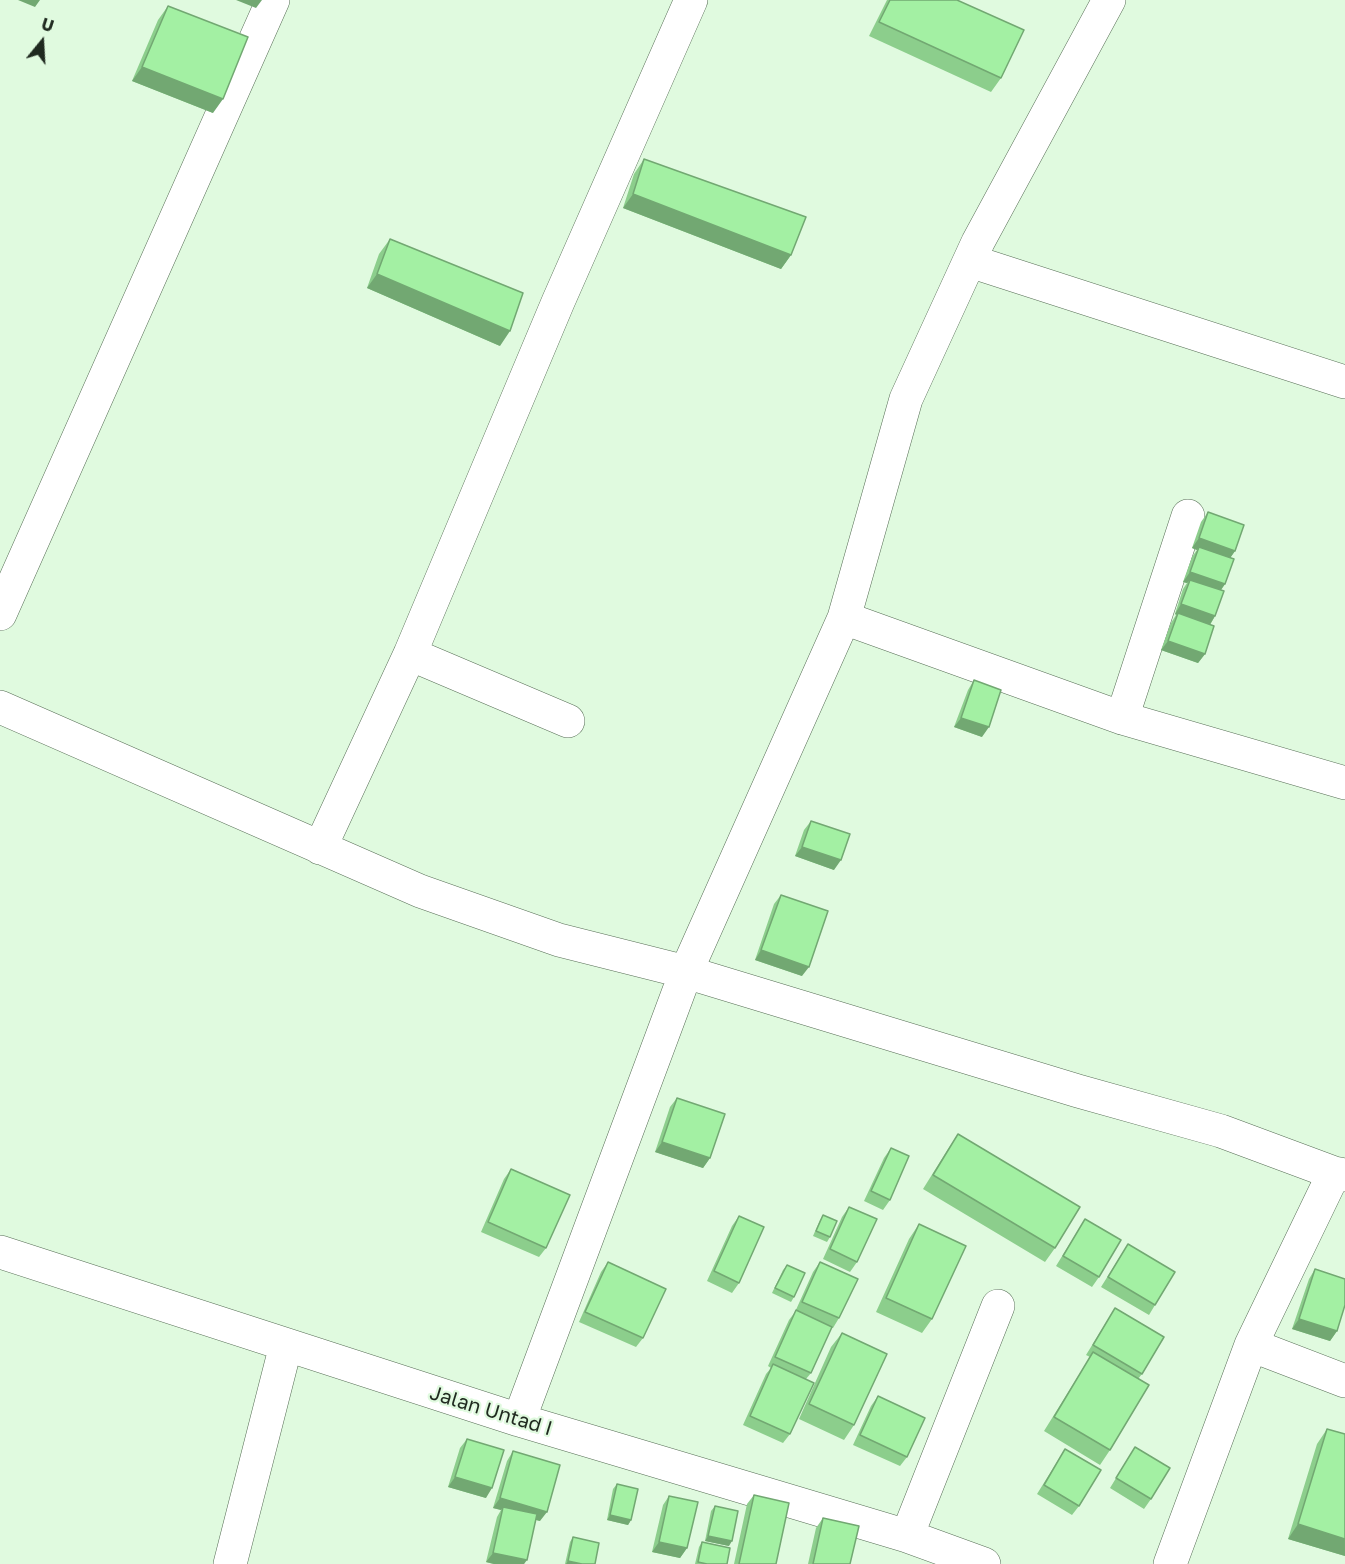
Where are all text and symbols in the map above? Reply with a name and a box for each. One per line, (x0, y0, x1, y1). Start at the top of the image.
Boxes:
north arrow (12, 12, 72, 72)
text: U (39, 14, 56, 36)
street label: Jalan Untad I (427, 1381, 555, 1441)

